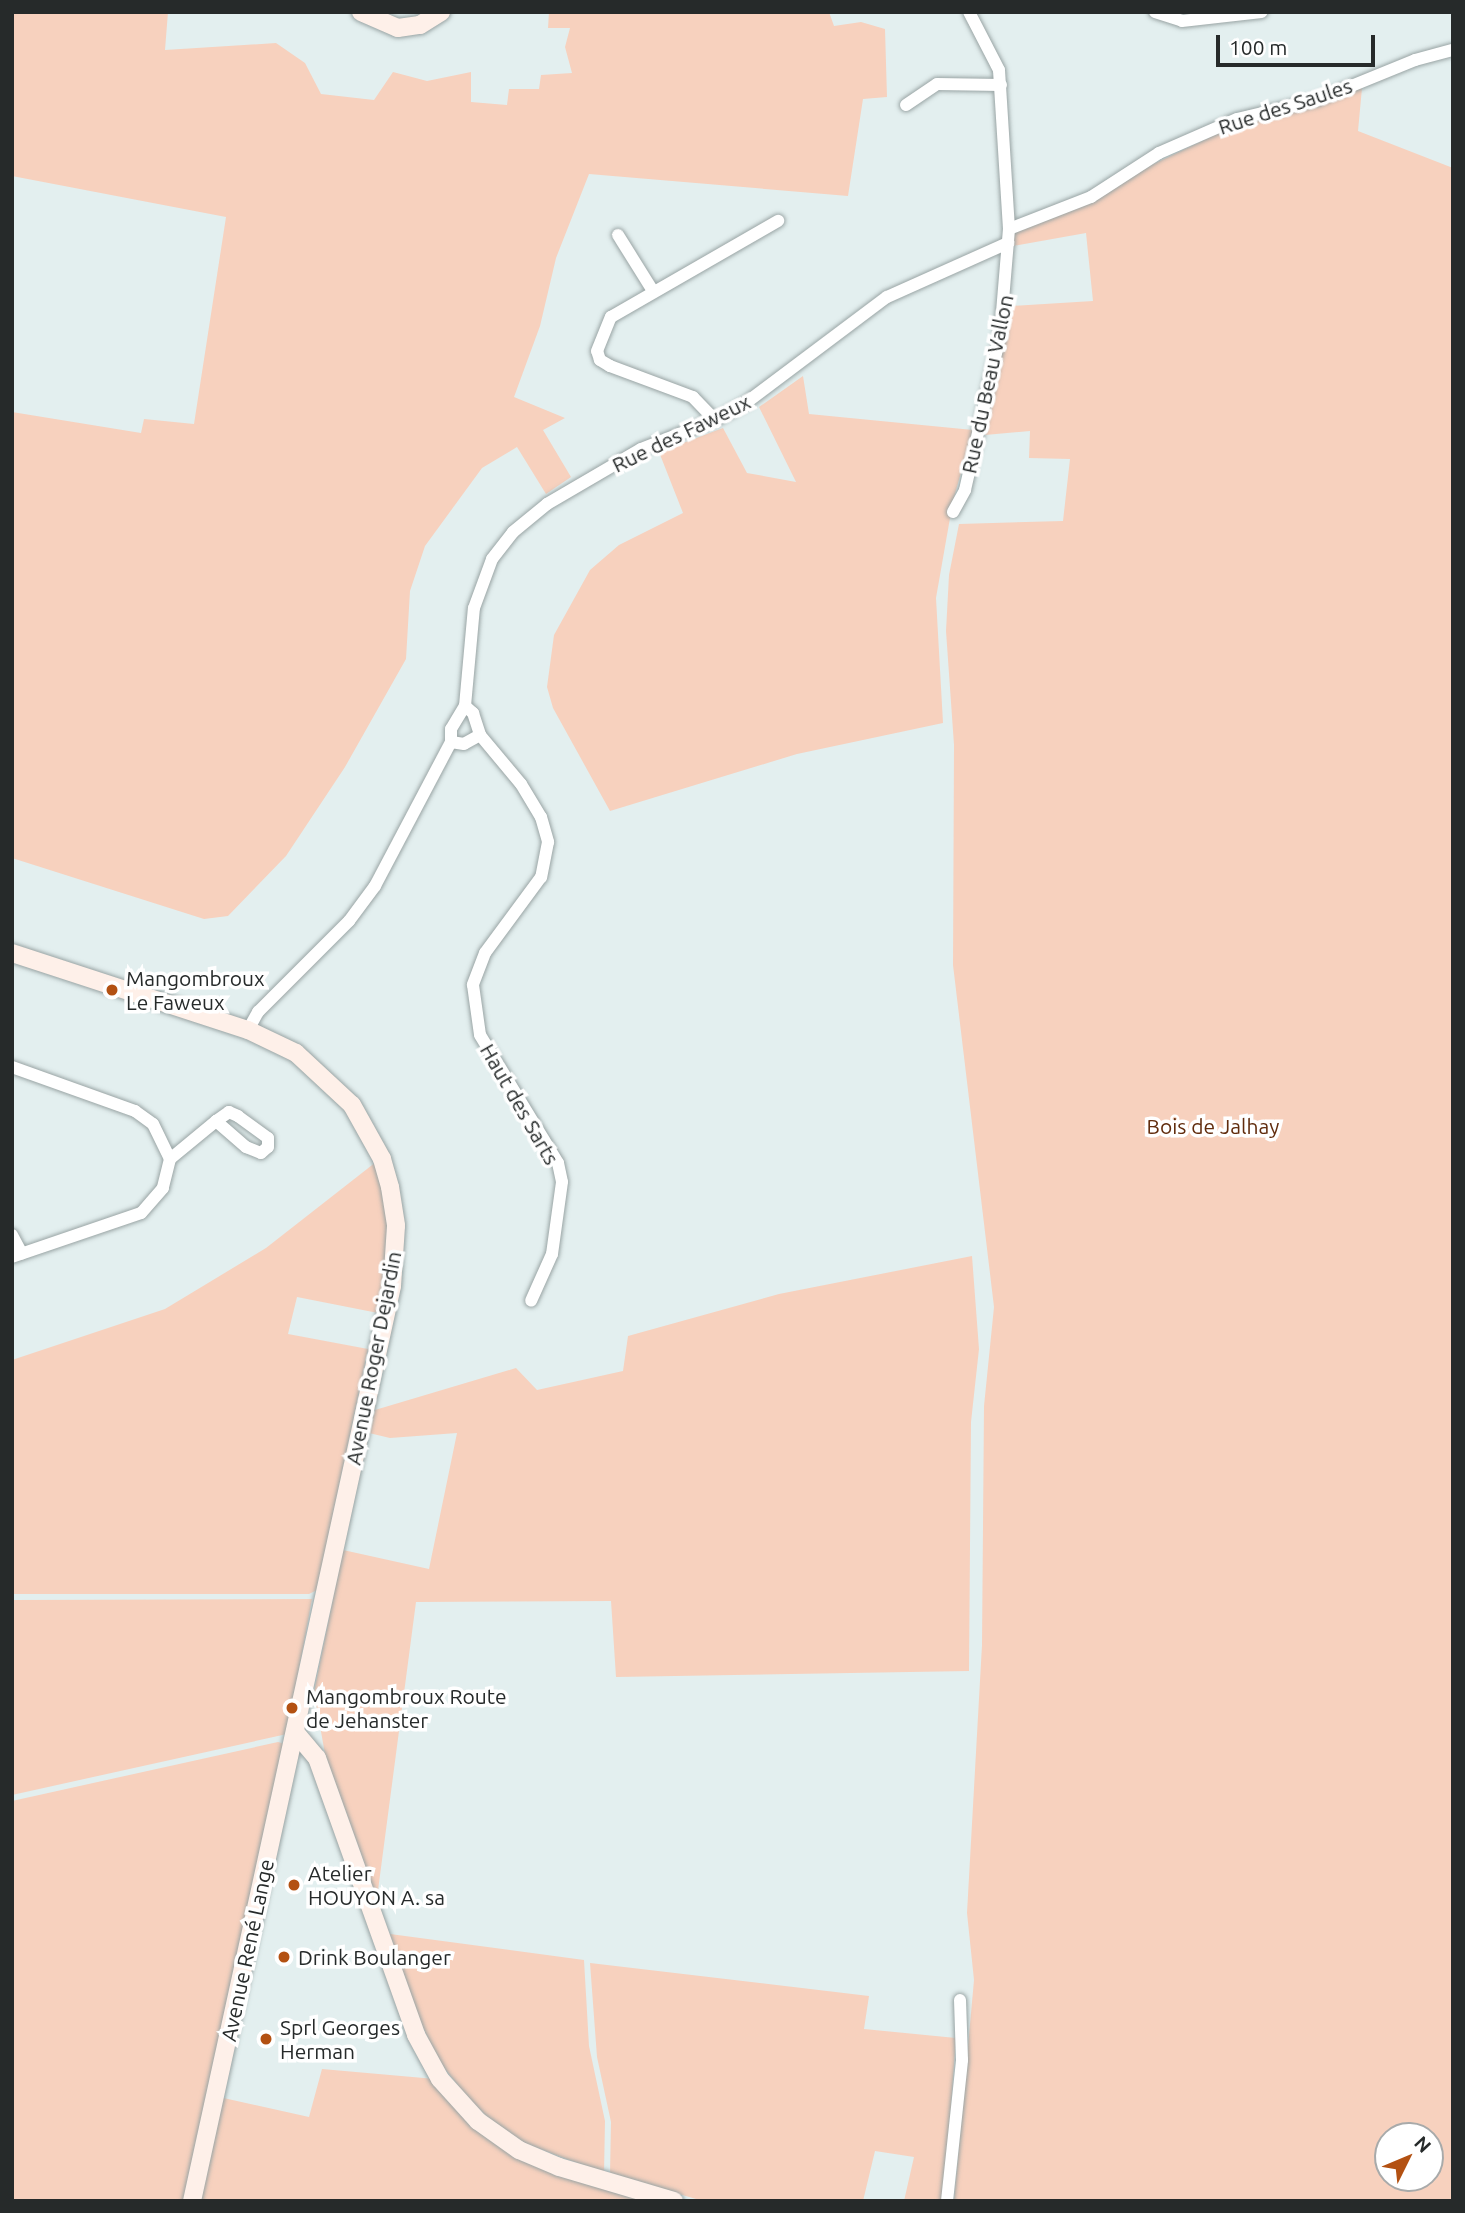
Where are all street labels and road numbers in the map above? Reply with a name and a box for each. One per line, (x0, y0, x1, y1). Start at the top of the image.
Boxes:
street label: Rue des Saules (1215, 72, 1355, 140)
street label: Rue du Beau Vallon (956, 292, 1018, 476)
street label: Rue des Faweux (608, 389, 754, 477)
street label: Haut des Sarts (475, 1039, 565, 1169)
street label: Avenue Roger Dejardin (340, 1249, 406, 1467)
street label: Avenue René Lange (215, 1857, 279, 2043)

